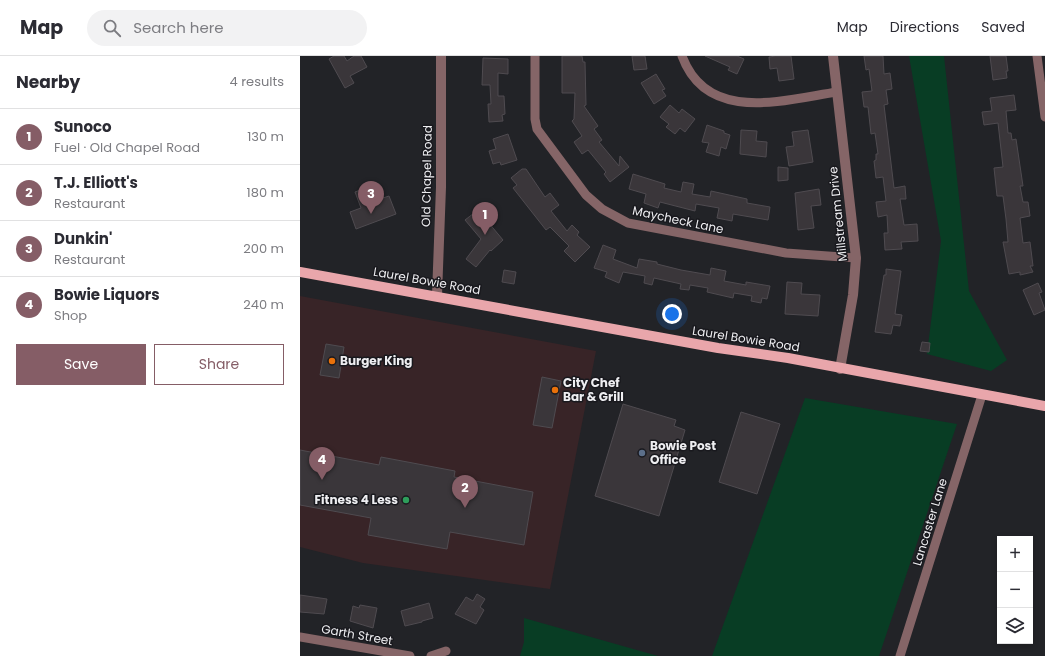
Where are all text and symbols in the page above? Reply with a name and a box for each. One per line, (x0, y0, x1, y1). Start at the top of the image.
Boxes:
search box (87, 10, 367, 46)
text: Map (20, 14, 63, 41)
icon: search (101, 17, 123, 39)
text: Search here (133, 17, 224, 38)
text: Map (837, 17, 868, 37)
text: Directions (890, 17, 959, 37)
text: Saved (981, 17, 1025, 37)
text: Nearby (16, 70, 80, 94)
text: 4 results (230, 72, 284, 91)
text: Sunoco (54, 116, 112, 137)
street label: Old Chapel Road (417, 125, 436, 227)
text: 1 (27, 127, 31, 146)
text: 130 m (247, 127, 284, 146)
text: Fuel · Old Chapel Road (54, 138, 200, 157)
street label: Millstream Drive (824, 166, 851, 262)
text: T.J. Elliott's (54, 172, 138, 193)
pin: 3 (358, 181, 384, 214)
text: 2 (25, 183, 33, 202)
text: 180 m (247, 183, 284, 202)
text: Restaurant (54, 194, 125, 213)
pin: 1 (472, 202, 498, 235)
street label: Maycheck Lane (631, 202, 725, 237)
text: Dunkin' (54, 228, 112, 249)
text: 3 (25, 239, 33, 258)
text: 200 m (243, 239, 284, 258)
text: Restaurant (54, 250, 125, 269)
street label: Laurel Bowie Road (372, 263, 482, 298)
text: Bowie Liquors (54, 284, 160, 305)
text: 4 (25, 295, 33, 314)
text: 240 m (243, 295, 284, 314)
your location (662, 304, 682, 324)
text: Shop (54, 306, 87, 325)
street label: Laurel Bowie Road (691, 322, 801, 355)
button: Save (16, 344, 146, 385)
button: Share (154, 344, 284, 385)
place label: Burger King (340, 352, 413, 369)
marker: Burger King (327, 356, 337, 366)
place label: City Chef Bar & Grill (563, 374, 624, 405)
marker: City Chef Bar & Grill (550, 385, 560, 395)
place label: Bowie Post Office (650, 437, 716, 468)
pin: 4 (309, 447, 335, 480)
marker: Bowie Post Office (637, 448, 647, 458)
pin: 2 (452, 475, 478, 508)
street label: Lancaster Lane (908, 476, 951, 568)
place label: Fitness 4 Less (314, 491, 398, 508)
marker: Fitness 4 Less (401, 495, 411, 505)
map controls (997, 536, 1033, 644)
button: + (997, 536, 1033, 572)
button: − (997, 572, 1033, 608)
button: layers (997, 608, 1033, 644)
street label: Garth Street (320, 620, 394, 649)

